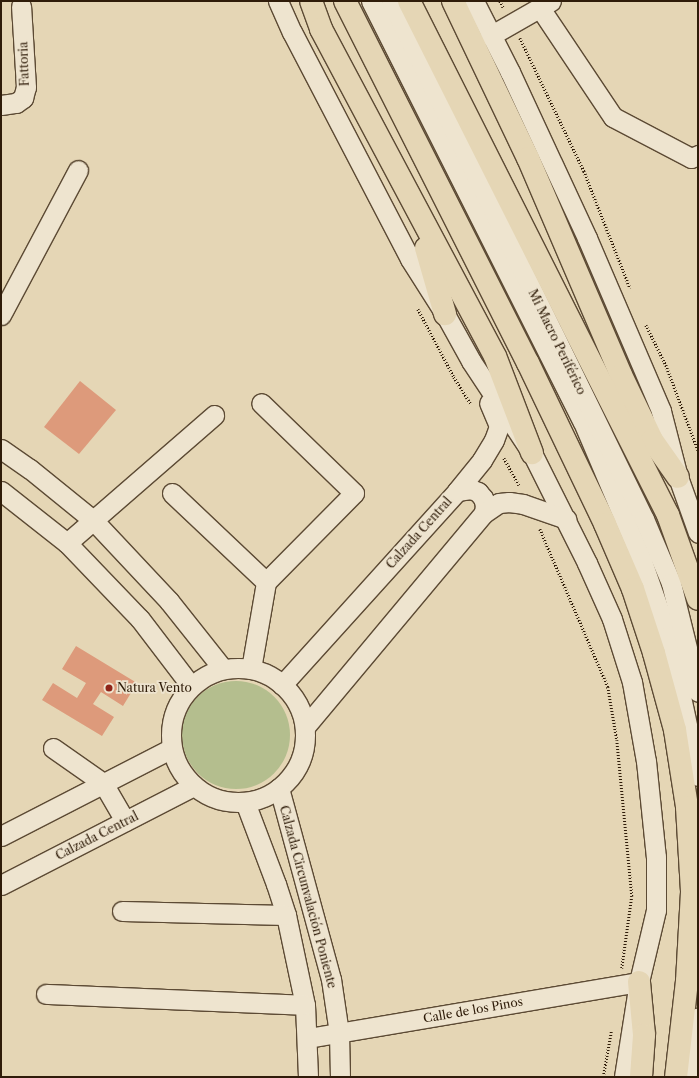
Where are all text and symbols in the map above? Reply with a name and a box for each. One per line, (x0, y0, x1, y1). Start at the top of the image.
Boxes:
street label: Fattoria (16, 41, 32, 87)
street label: Mi Macro Periférico (525, 287, 589, 397)
street label: Calzada Central (383, 494, 455, 572)
place label: Natura Vento (117, 681, 193, 695)
marker: Natura Vento (104, 683, 114, 693)
street label: Calzada Circunvalación Poniente (277, 804, 339, 990)
street label: Calzada Central (53, 809, 141, 863)
street label: Calle de los Pinos (422, 994, 524, 1026)

